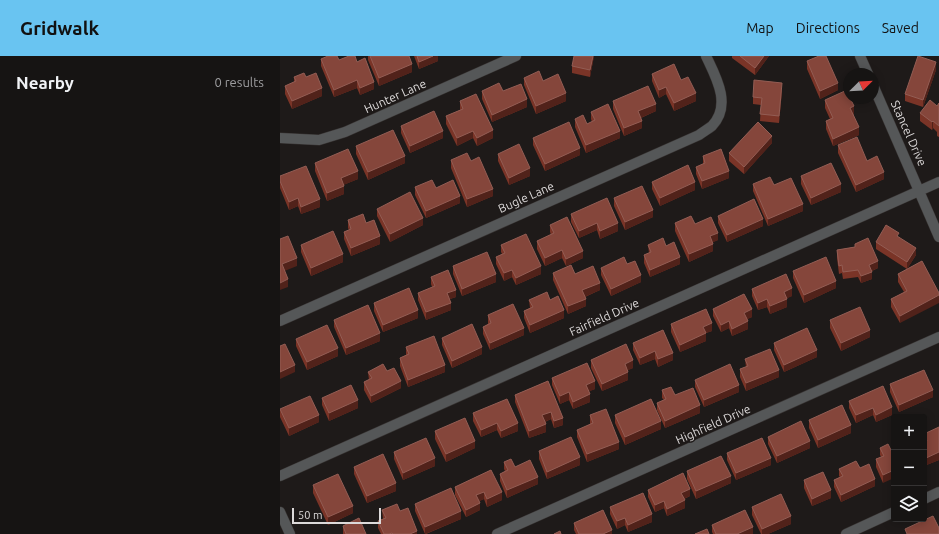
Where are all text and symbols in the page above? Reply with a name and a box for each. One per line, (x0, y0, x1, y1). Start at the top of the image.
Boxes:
text: Gridwalk (20, 17, 99, 39)
text: Map (746, 20, 774, 36)
text: Directions (796, 20, 860, 36)
text: Saved (882, 20, 919, 36)
north arrow (843, 68, 879, 104)
text: Nearby (16, 73, 74, 92)
text: 0 results (214, 75, 264, 89)
street label: Hunter Lane (362, 77, 428, 115)
street label: Stancel Drive (889, 98, 929, 168)
street label: Bugle Lane (496, 179, 556, 215)
street label: Fairfield Drive (567, 296, 641, 338)
street label: Highfield Drive (674, 402, 752, 446)
map controls (891, 414, 927, 522)
button: + (891, 414, 927, 450)
button: − (891, 450, 927, 486)
button: layers (891, 486, 927, 522)
scale bar (292, 506, 381, 525)
text: 50 m (298, 509, 322, 521)

